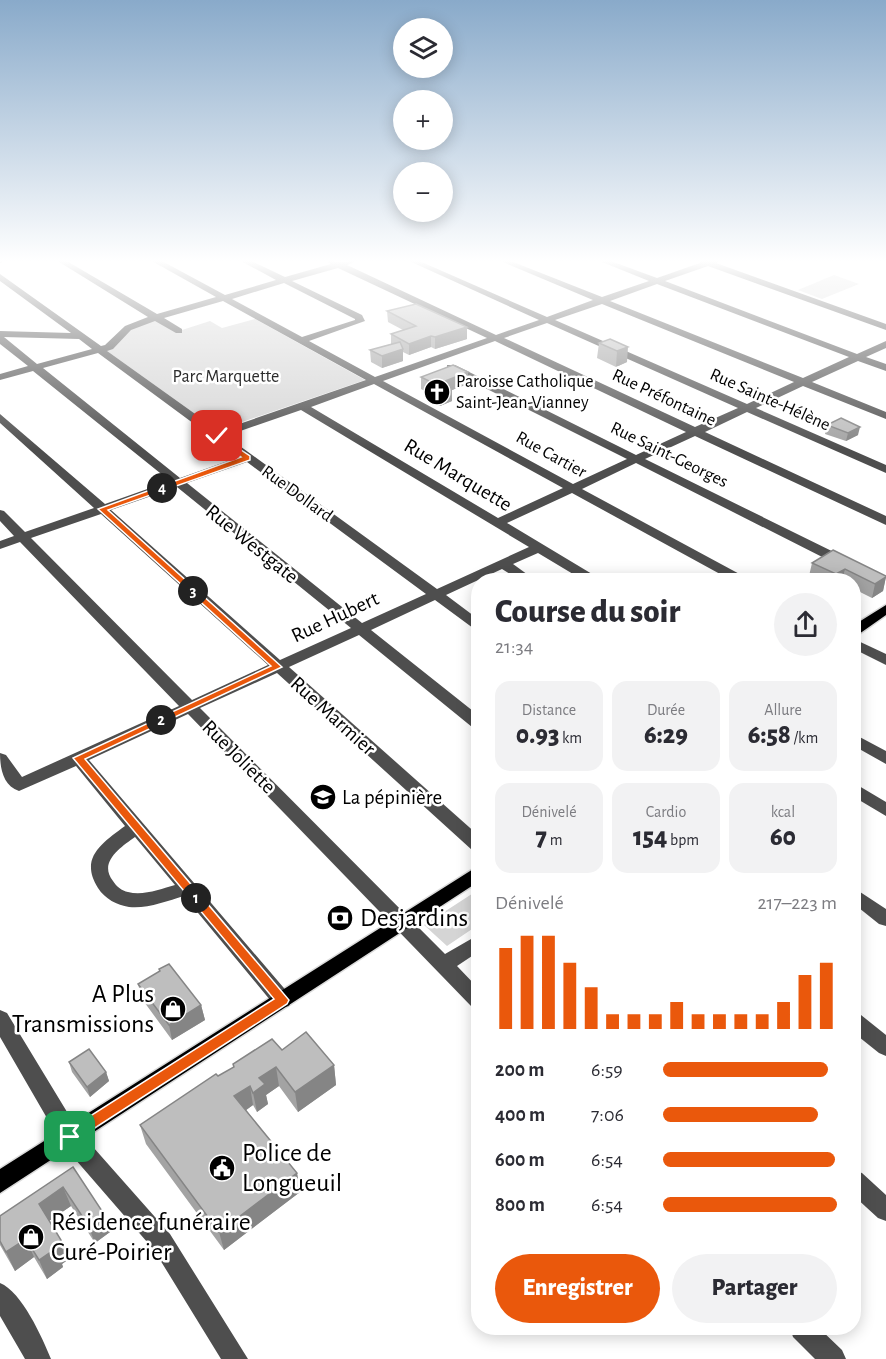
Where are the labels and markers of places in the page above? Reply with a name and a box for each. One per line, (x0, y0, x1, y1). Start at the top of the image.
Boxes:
place label: Paroisse Catholique Saint-Jean-Vianney (456, 373, 594, 412)
church icon: Paroisse Catholique Saint-Jean-Vianney (422, 377, 452, 407)
pin (191, 410, 242, 461)
pin: 4 (147, 473, 177, 503)
pin: 3 (178, 576, 208, 606)
pin: 2 (146, 705, 176, 735)
school or university icon: La pépinière (308, 782, 338, 812)
place label: La pépinière (342, 787, 442, 808)
pin: 1 (181, 883, 211, 913)
bank icon: Desjardins (325, 903, 355, 933)
place label: Desjardins (360, 905, 468, 931)
place label: A Plus Transmissions (12, 981, 154, 1037)
shop icon: A Plus Transmissions (158, 994, 188, 1024)
pin (44, 1111, 95, 1162)
place label: Police de Longueuil (242, 1140, 342, 1196)
public building icon: Police de Longueuil (207, 1153, 237, 1183)
place label: Résidence funéraire Curé-Poirier (51, 1209, 251, 1265)
shop icon: Résidence funéraire Curé-Poirier (16, 1222, 46, 1252)

